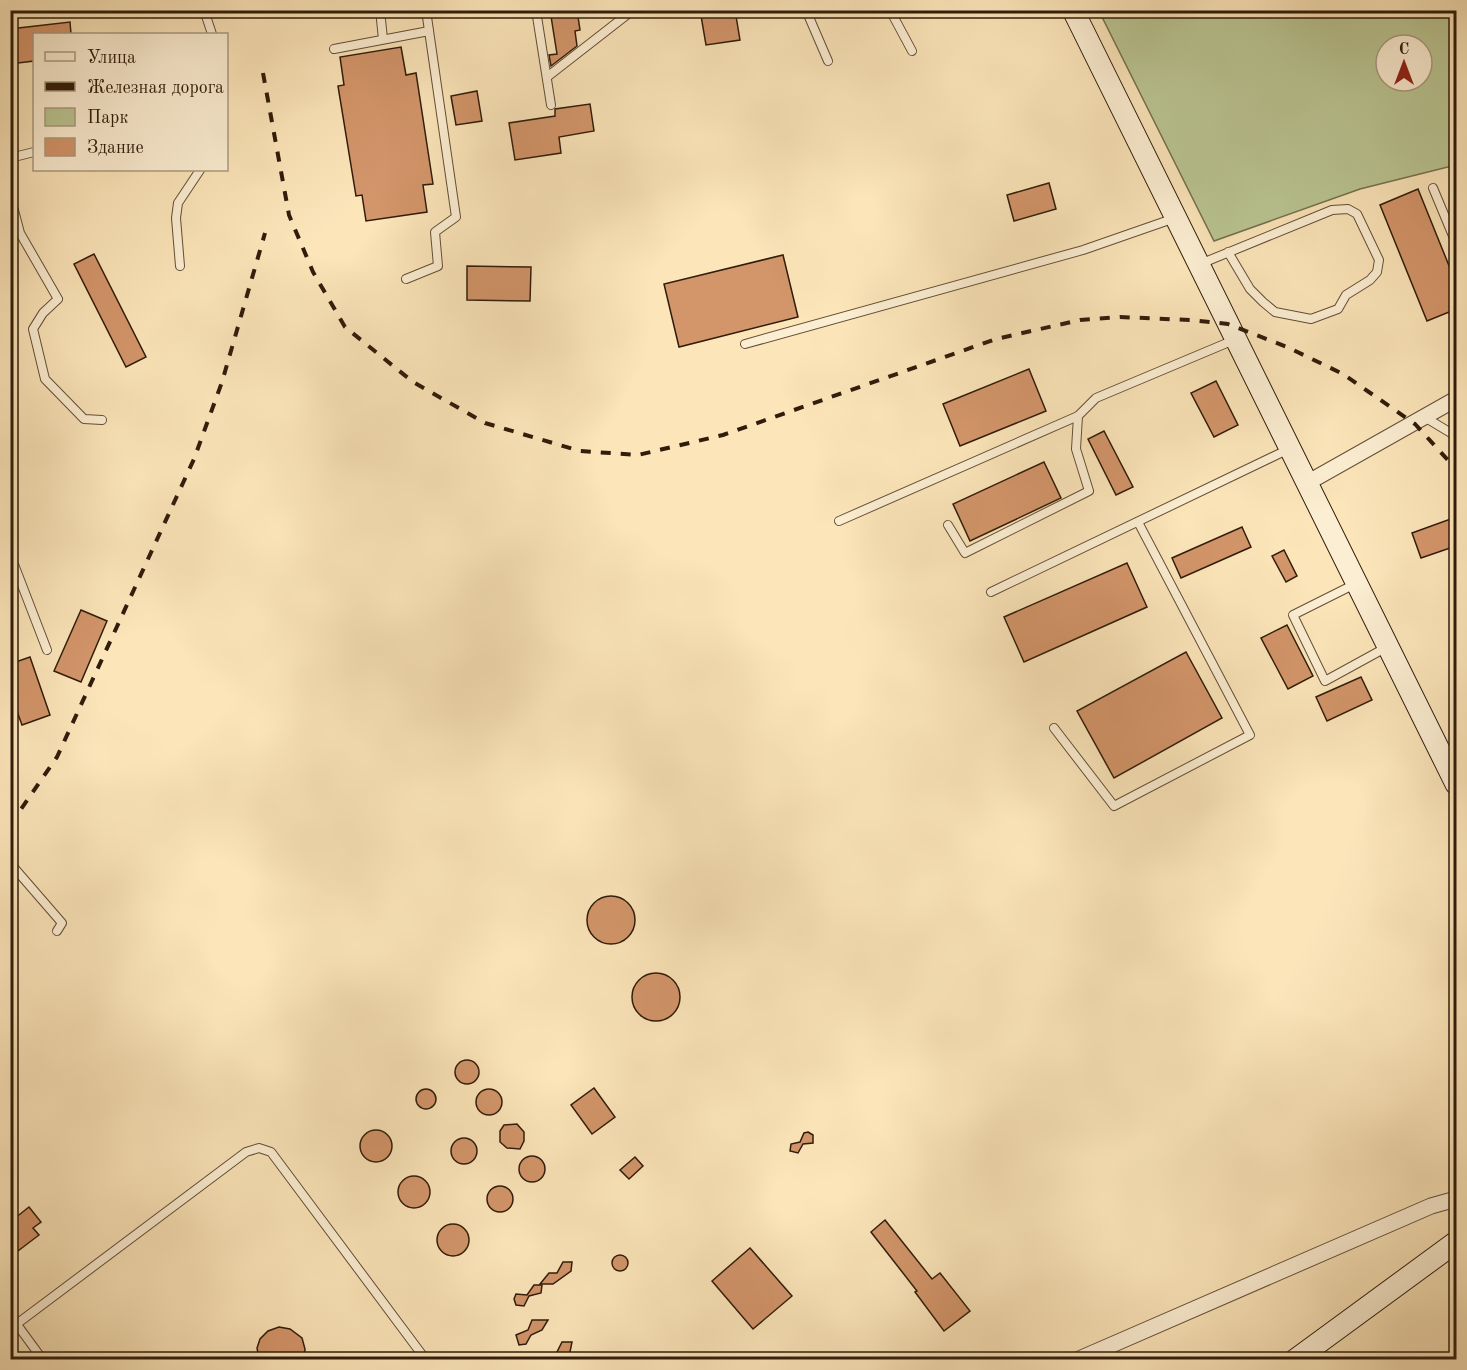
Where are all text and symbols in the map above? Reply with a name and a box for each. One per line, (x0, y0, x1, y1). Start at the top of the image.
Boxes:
legend (33, 33, 228, 171)
north arrow (1374, 33, 1434, 93)
text: С (1399, 42, 1409, 58)
text: Улица (87, 49, 136, 67)
text: Железная дорога (87, 79, 224, 97)
text: Парк (87, 109, 128, 127)
text: Здание (87, 139, 144, 157)

